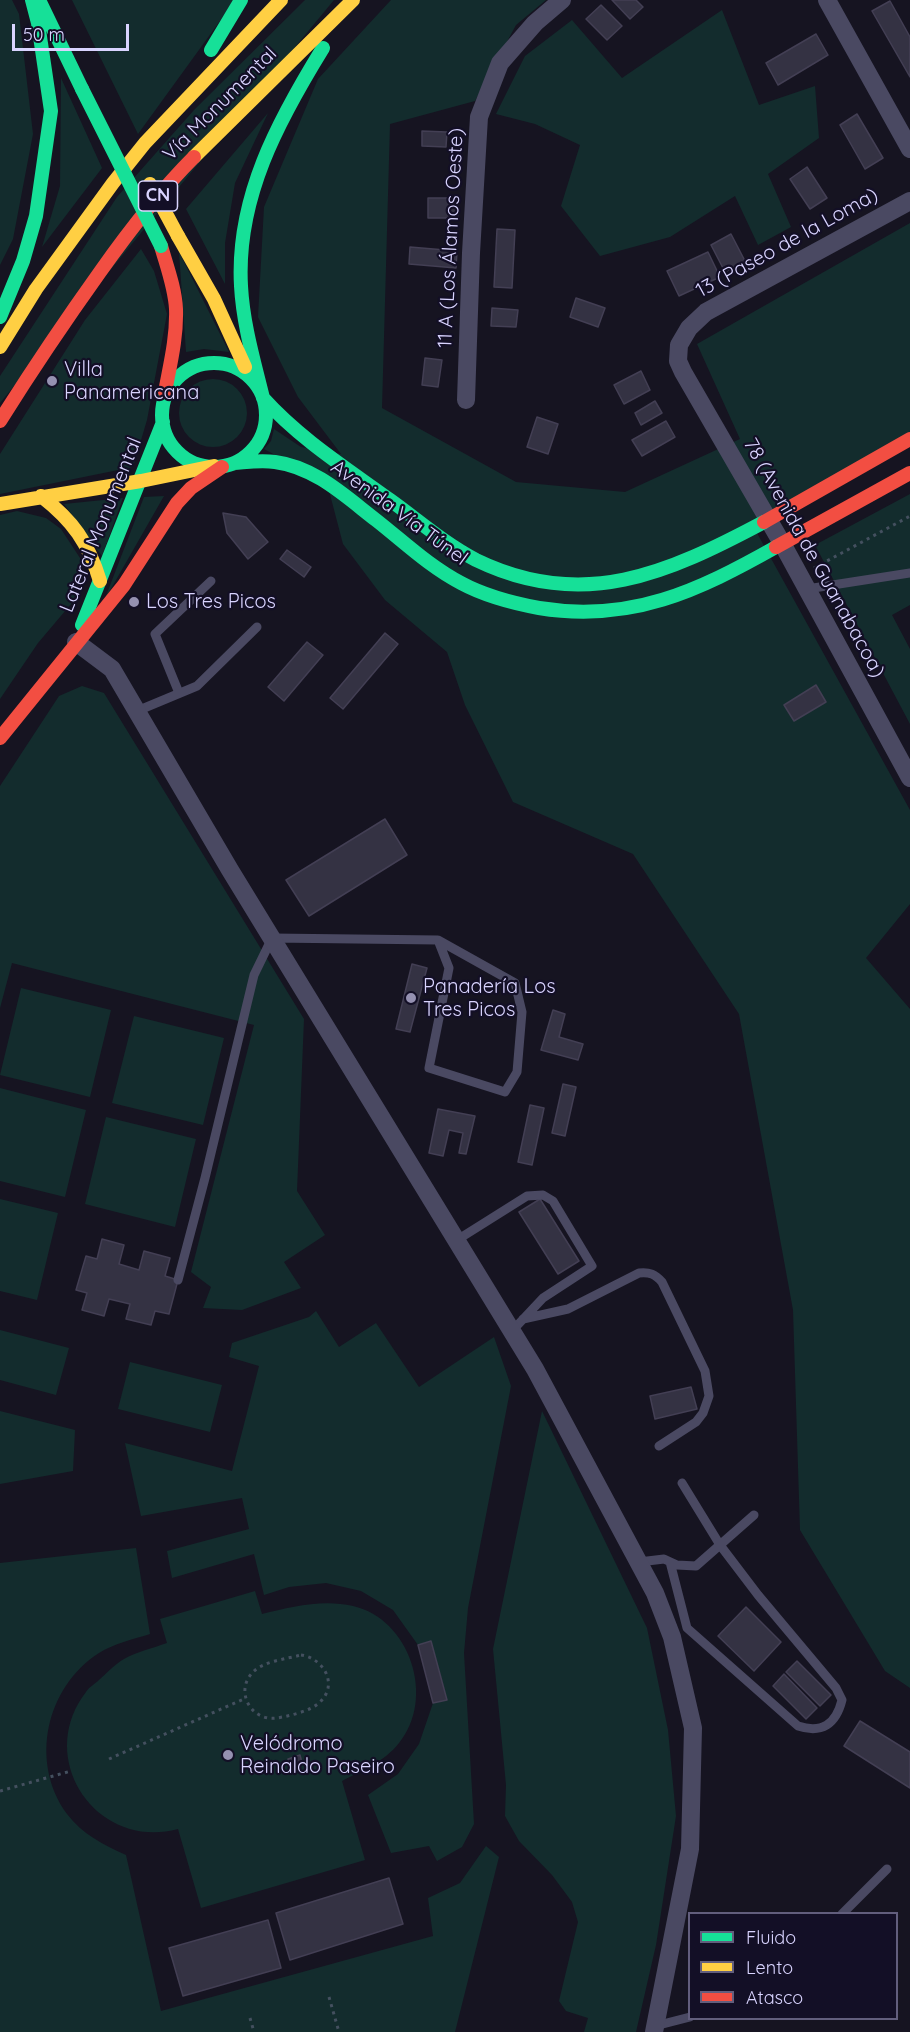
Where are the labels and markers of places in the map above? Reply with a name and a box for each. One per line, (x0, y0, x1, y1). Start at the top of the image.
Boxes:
place label: Villa Panamericana (64, 358, 199, 405)
marker: Villa Panamericana (45, 374, 59, 388)
place label: Los Tres Picos (146, 590, 276, 614)
marker: Los Tres Picos (127, 595, 141, 609)
place label: Panadería Los Tres Picos (423, 975, 556, 1022)
marker: Panadería Los Tres Picos (404, 991, 418, 1005)
place label: Velódromo Reinaldo Paseiro (240, 1732, 395, 1779)
marker: Velódromo Reinaldo Paseiro (221, 1748, 235, 1762)

